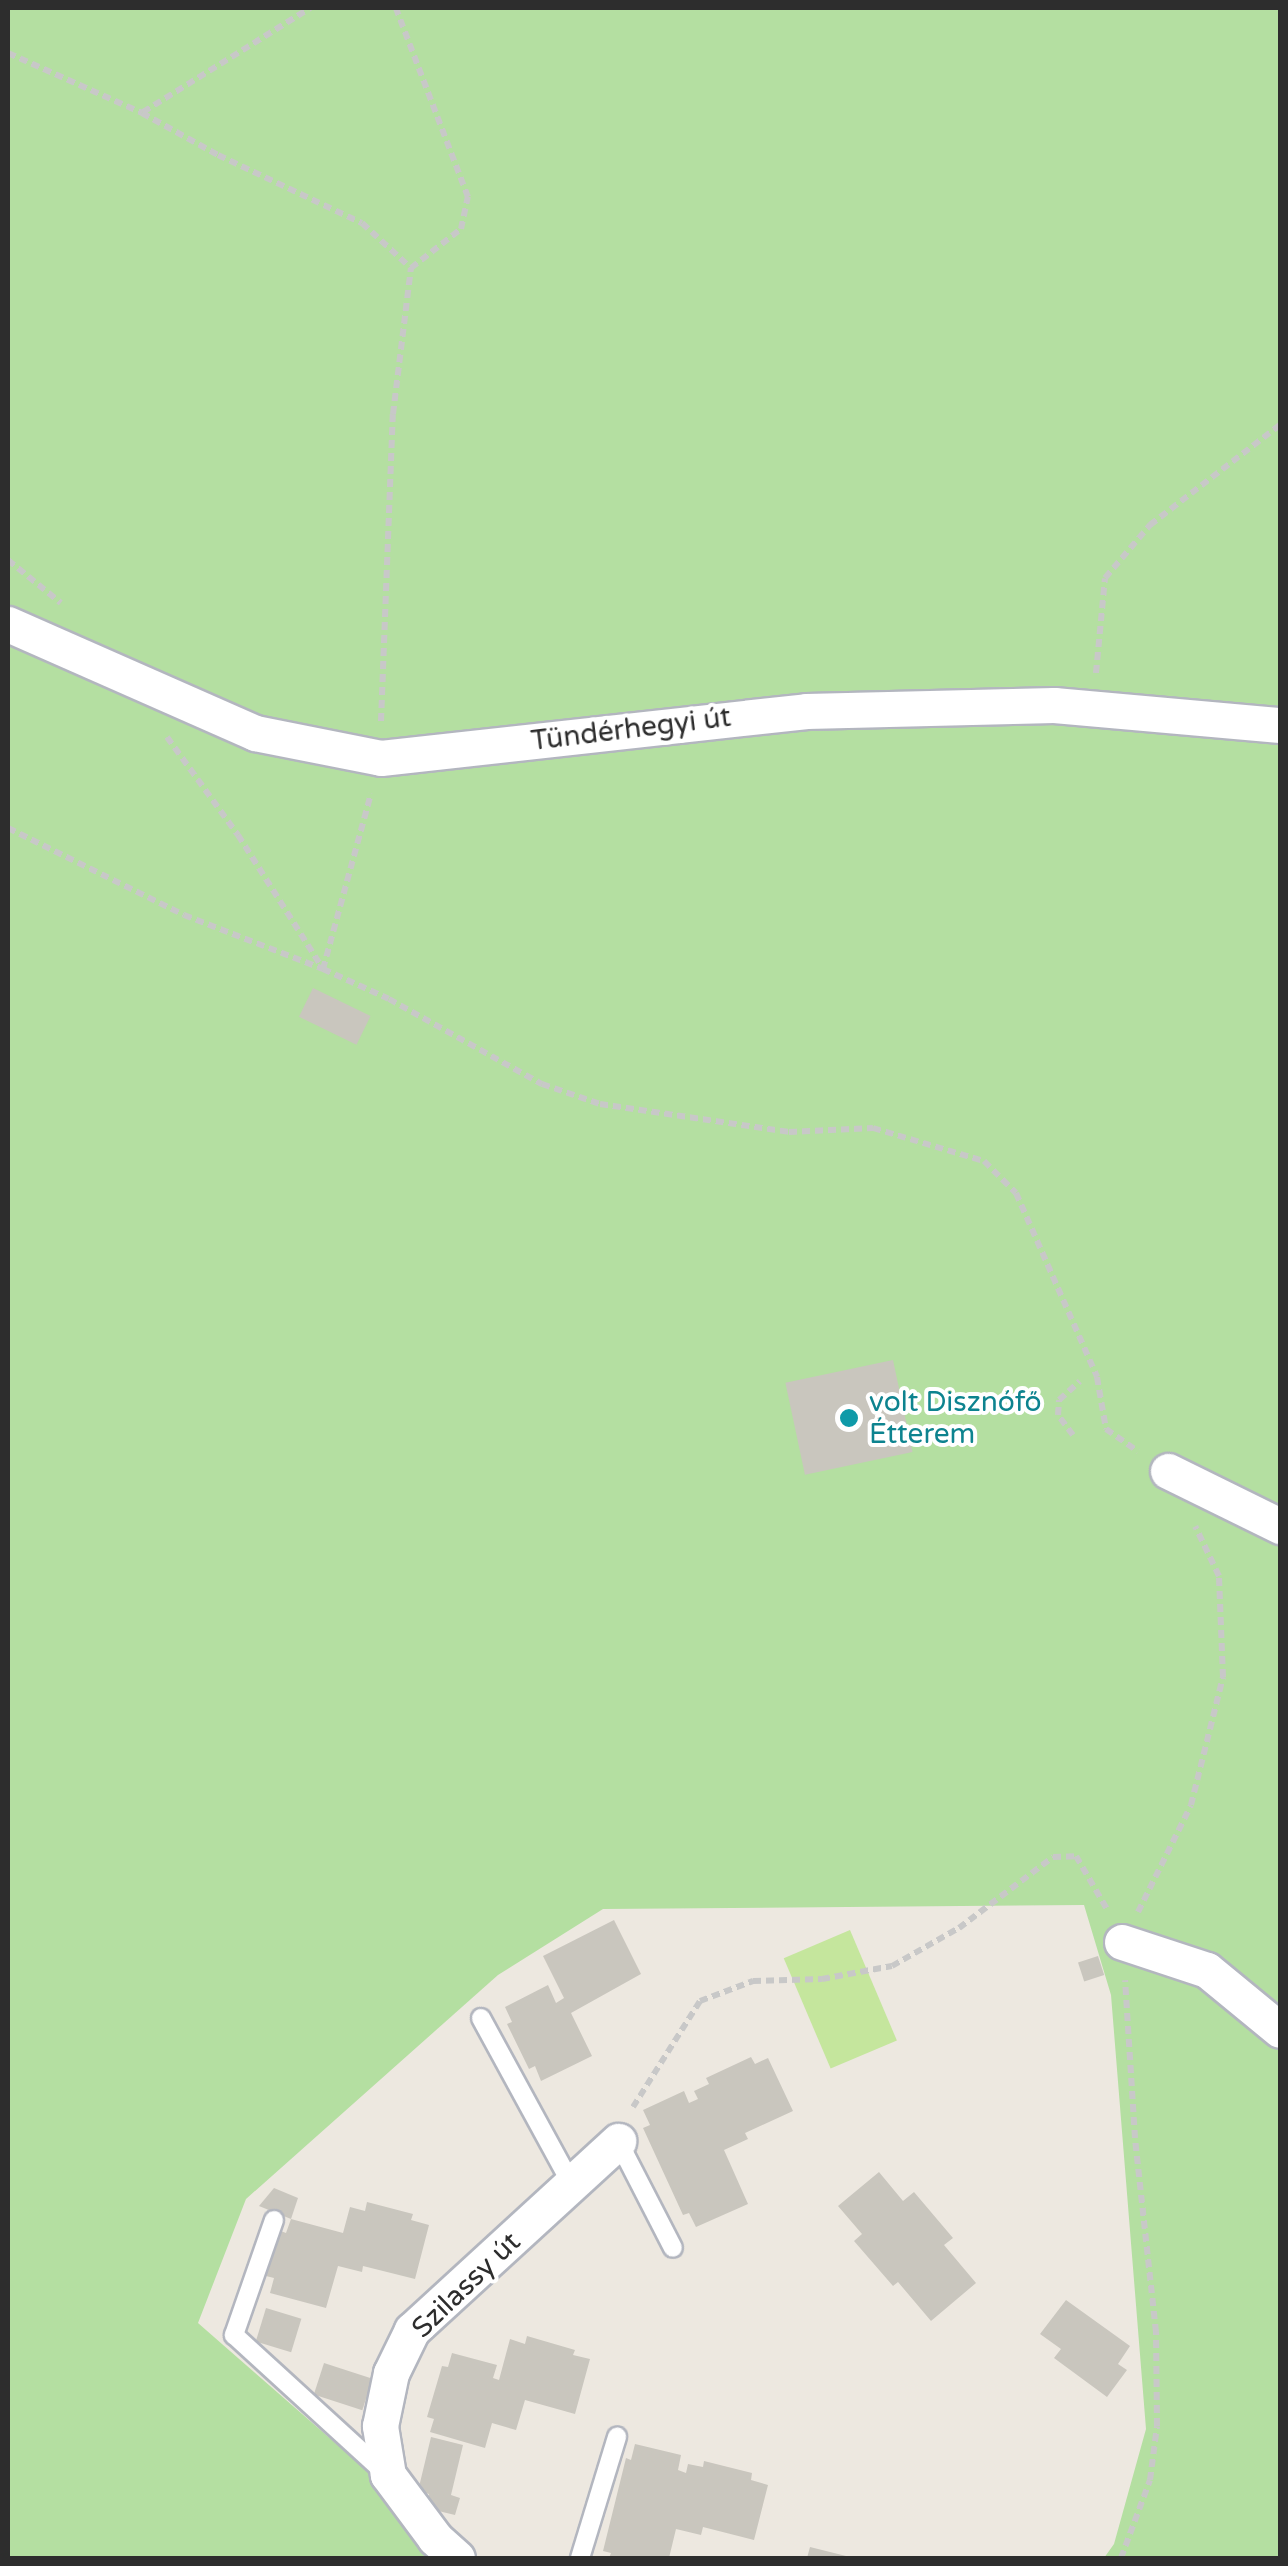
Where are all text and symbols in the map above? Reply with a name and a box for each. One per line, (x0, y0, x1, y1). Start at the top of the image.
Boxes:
street label: Tündérhegyi út (529, 700, 733, 758)
place label: volt Disznófő Étterem (869, 1385, 1042, 1451)
marker: volt Disznófő Étterem (838, 1407, 860, 1429)
street label: Szilassy út (405, 2225, 527, 2345)

